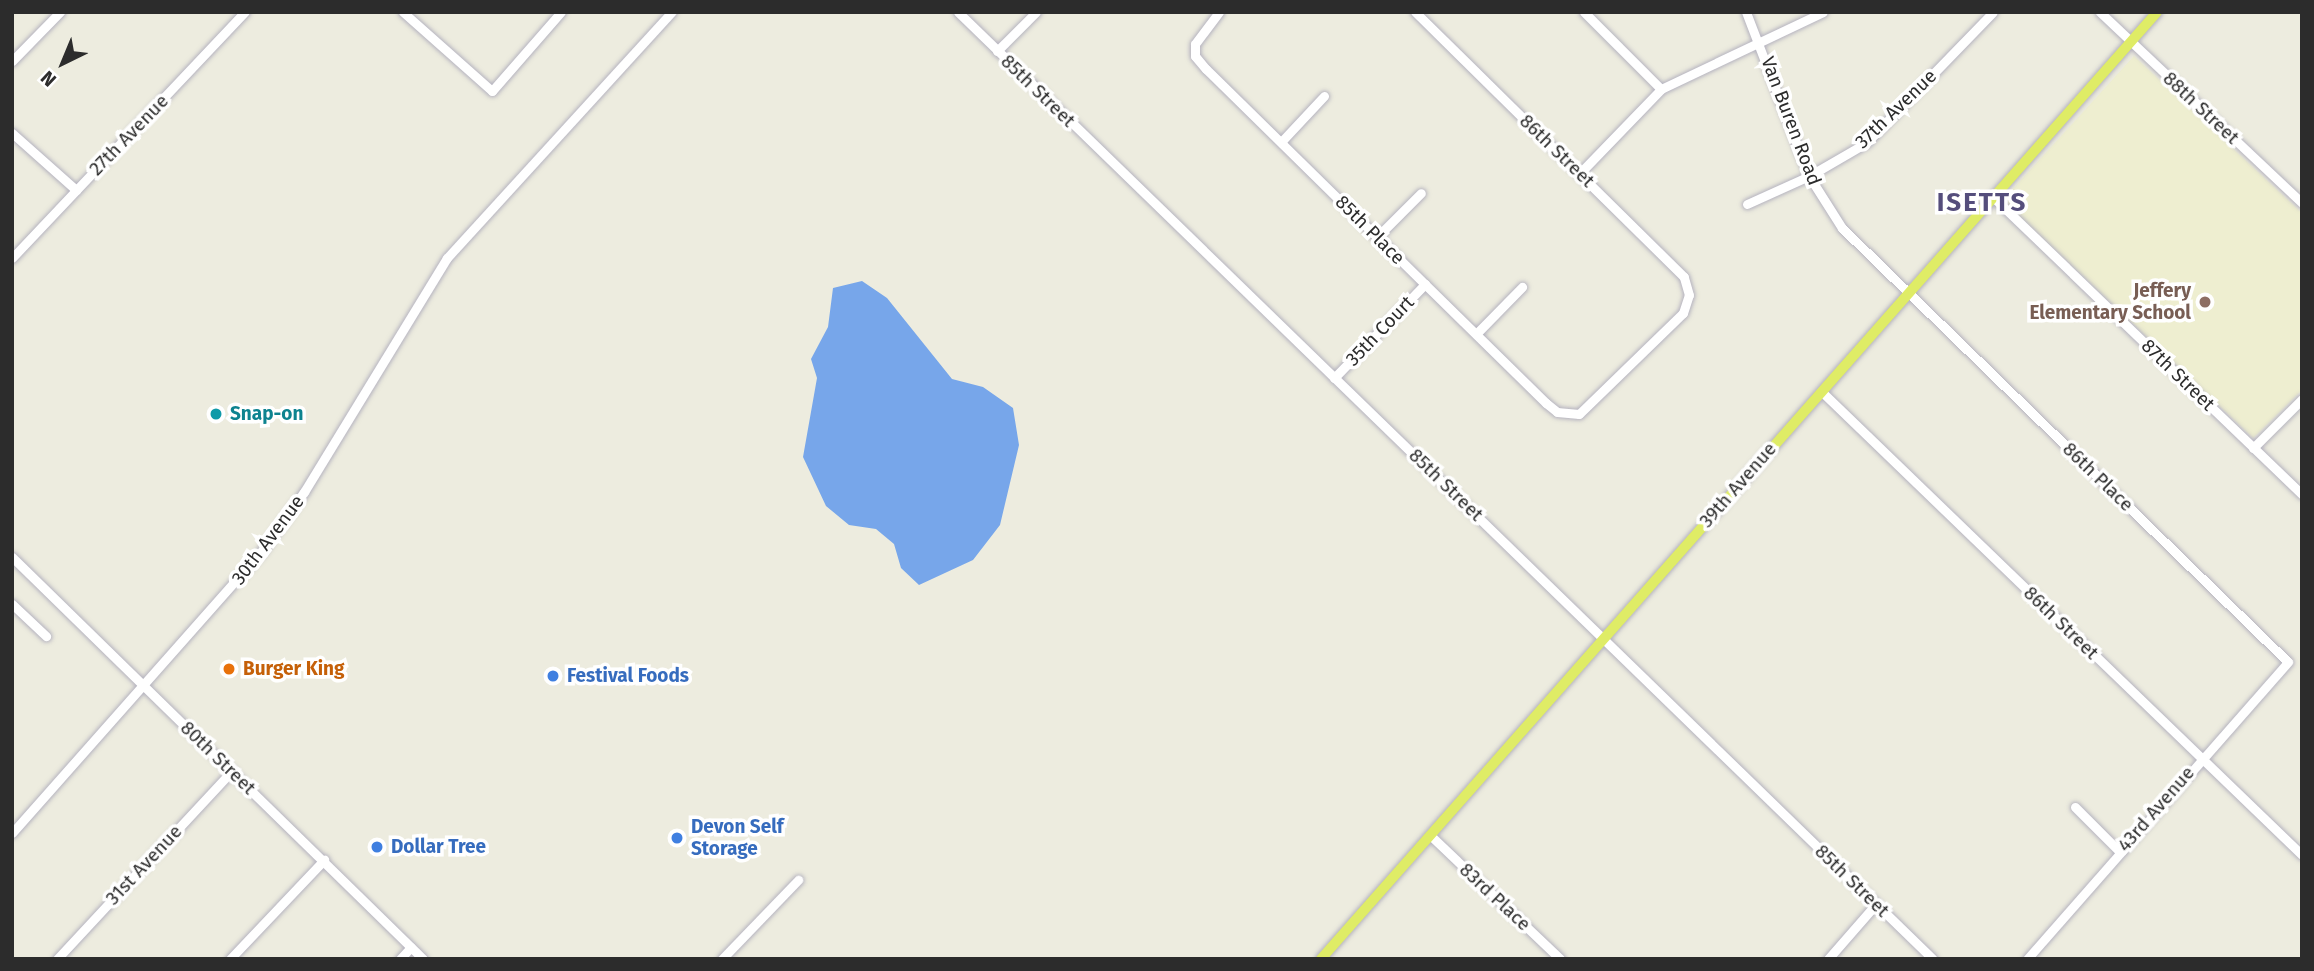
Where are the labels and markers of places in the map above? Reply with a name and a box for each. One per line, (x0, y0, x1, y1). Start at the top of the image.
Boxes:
place label: Jeffery Elementary School (2029, 280, 2191, 324)
marker: Jeffery Elementary School (2197, 294, 2213, 310)
place label: Snap-on (230, 403, 303, 425)
marker: Snap-on (208, 406, 224, 422)
place label: Burger King (243, 658, 344, 680)
marker: Burger King (221, 661, 237, 677)
place label: Festival Foods (567, 665, 689, 687)
marker: Festival Foods (545, 668, 561, 684)
place label: Devon Self Storage (691, 816, 784, 860)
marker: Devon Self Storage (669, 830, 685, 846)
place label: Dollar Tree (391, 836, 486, 858)
marker: Dollar Tree (369, 839, 385, 855)

